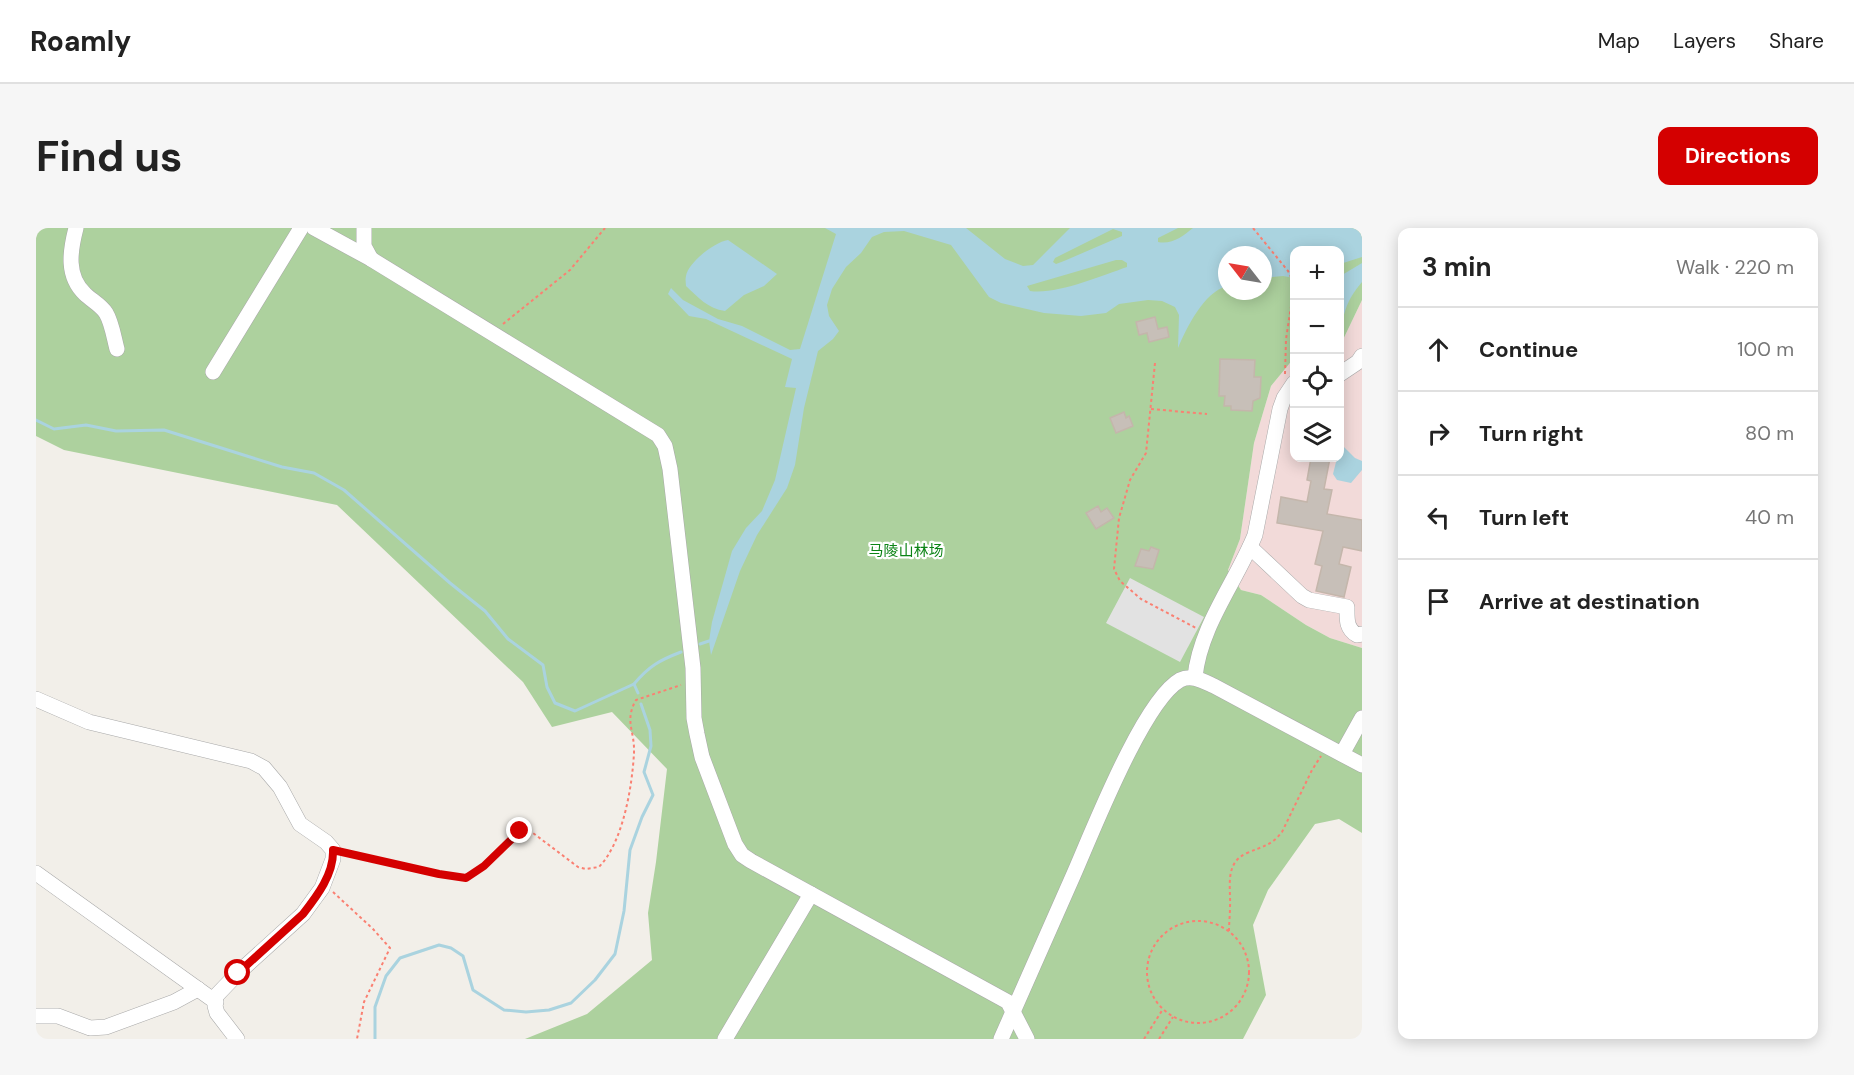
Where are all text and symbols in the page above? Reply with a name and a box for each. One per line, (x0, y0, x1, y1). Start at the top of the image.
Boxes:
text: Roamly (30, 23, 131, 60)
text: Map (1598, 27, 1640, 55)
text: Layers (1673, 27, 1736, 55)
text: Share (1769, 27, 1824, 55)
button: Directions (1658, 127, 1818, 185)
text: Find us (36, 129, 182, 184)
north arrow (1218, 246, 1272, 300)
map controls (1290, 246, 1344, 462)
button: + (1290, 246, 1344, 300)
text: 3 min (1422, 250, 1491, 284)
text: Walk · 220 m (1676, 254, 1794, 280)
button: − (1290, 300, 1344, 354)
icon: ahead (1422, 333, 1455, 366)
text: Continue (1479, 335, 1578, 364)
text: 100 m (1737, 336, 1794, 362)
button: locate (1290, 354, 1344, 408)
button: layers (1290, 408, 1344, 462)
icon: right (1422, 417, 1455, 450)
text: Turn right (1479, 419, 1584, 448)
text: 80 m (1745, 420, 1794, 446)
icon: left (1422, 501, 1455, 534)
text: Turn left (1479, 503, 1569, 532)
text: 40 m (1745, 504, 1794, 530)
park label: 马陵山林场 (868, 541, 944, 561)
icon: arrive (1422, 585, 1455, 618)
text: Arrive at destination (1479, 587, 1700, 616)
route end (506, 817, 532, 843)
route start (224, 959, 250, 985)

